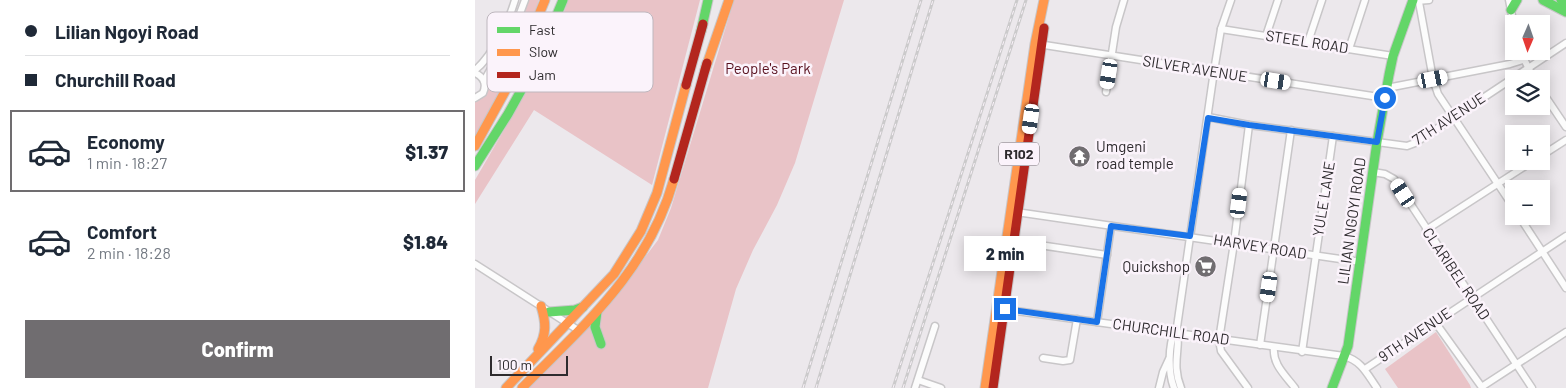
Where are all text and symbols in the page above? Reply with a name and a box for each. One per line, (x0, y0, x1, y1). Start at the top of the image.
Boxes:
legend (487, 12, 653, 92)
north arrow (1505, 15, 1550, 60)
map controls (1505, 15, 1550, 225)
text: Lilian Ngoyi Road (55, 20, 199, 43)
text: Fast (529, 21, 555, 38)
street label: STEEL ROAD (1264, 26, 1350, 56)
text: Slow (529, 43, 558, 60)
street label: SILVER AVENUE (1142, 51, 1249, 85)
car (1099, 58, 1118, 90)
park label: People's Park (725, 59, 811, 77)
text: Jam (529, 66, 556, 83)
text: Churchill Road (55, 68, 176, 91)
car (1416, 69, 1449, 89)
button: layers (1505, 70, 1550, 115)
car (1260, 71, 1291, 91)
route start (1374, 87, 1396, 109)
street label: 7TH AVENUE (1409, 88, 1488, 148)
car (1021, 103, 1040, 135)
button: + (1505, 125, 1550, 170)
icon: car (27, 129, 72, 174)
text: Economy (87, 130, 165, 153)
place label: Umgeni road temple (1096, 137, 1174, 172)
text: $1.37 (405, 140, 448, 163)
road number: R102 (999, 142, 1039, 166)
temple icon: Umgeni road temple (1068, 144, 1092, 168)
text: 1 min · 18:27 (87, 153, 167, 172)
street label: LILIAN NGOYI ROAD (1333, 156, 1369, 285)
street label: YULE LANE (1308, 160, 1338, 238)
car (1388, 176, 1417, 210)
button: − (1505, 180, 1550, 225)
car (1229, 187, 1248, 219)
icon: car (27, 219, 72, 264)
text: Comfort (87, 220, 157, 243)
street label: CLARIBEL ROAD (1419, 224, 1494, 323)
text: $1.84 (403, 230, 448, 253)
street label: HARVEY ROAD (1212, 230, 1308, 262)
callout: 2 min (964, 236, 1046, 272)
text: 2 min · 18:28 (87, 243, 171, 262)
text: 2 min (986, 244, 1024, 263)
supermarket icon: Quickshop (1194, 255, 1218, 279)
place label: Quickshop (1123, 257, 1190, 275)
car (1259, 271, 1278, 303)
route end (994, 298, 1016, 320)
street label: 9TH AVENUE (1375, 303, 1454, 365)
street label: CHURCHILL ROAD (1112, 314, 1231, 348)
button: Confirm (25, 320, 450, 378)
scale bar (490, 353, 567, 376)
text: 100 m (497, 356, 532, 373)

